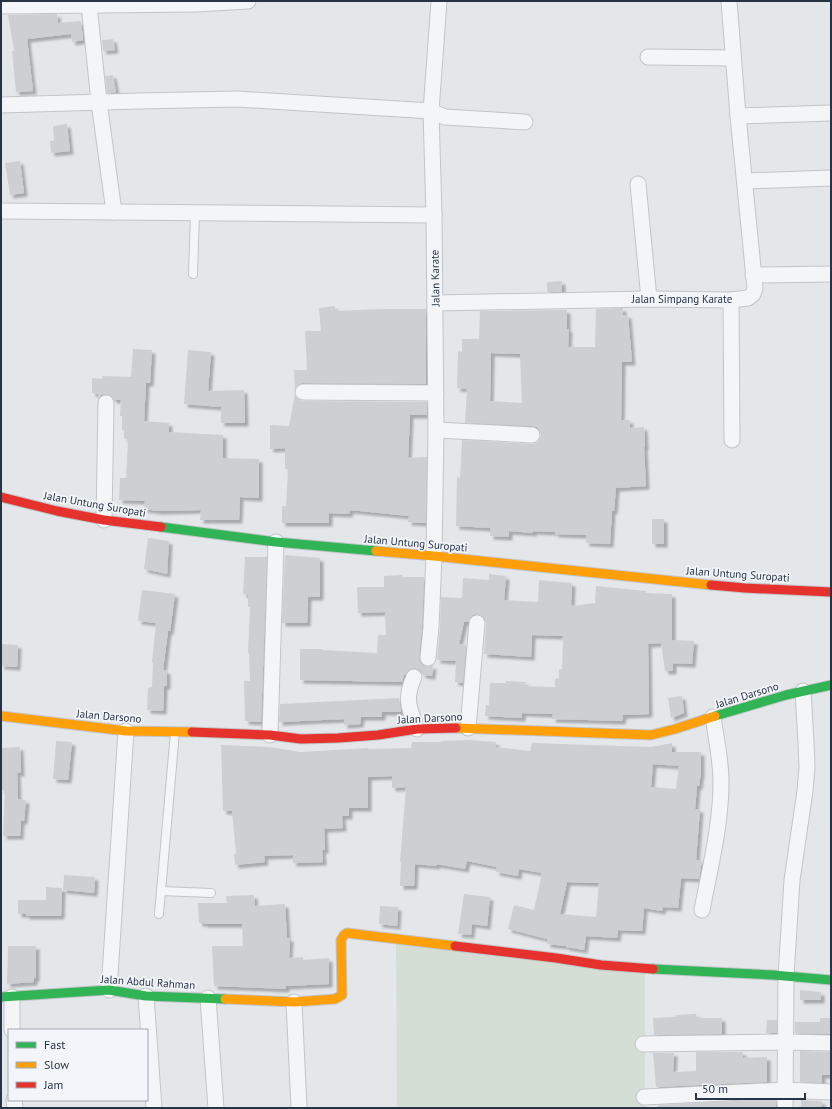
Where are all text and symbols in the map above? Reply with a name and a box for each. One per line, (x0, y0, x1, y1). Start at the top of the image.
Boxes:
street label: Jalan Karate (428, 249, 443, 307)
street label: Jalan Simpang Karate (631, 292, 733, 306)
street label: Jalan Untung Suropati (42, 488, 147, 520)
street label: Jalan Untung Suropati (363, 531, 468, 554)
street label: Jalan Untung Suropati (685, 563, 790, 585)
street label: Jalan Darsono (713, 679, 780, 712)
street label: Jalan Darsono (75, 706, 142, 726)
street label: Jalan Darsono (396, 709, 463, 727)
street label: Jalan Abdul Rahman (99, 972, 196, 992)
legend (8, 1029, 148, 1101)
text: Fast (44, 1037, 65, 1052)
text: Slow (44, 1057, 69, 1072)
scale bar (696, 1075, 805, 1101)
text: Jam (43, 1077, 63, 1092)
text: 50 m (702, 1081, 728, 1096)

